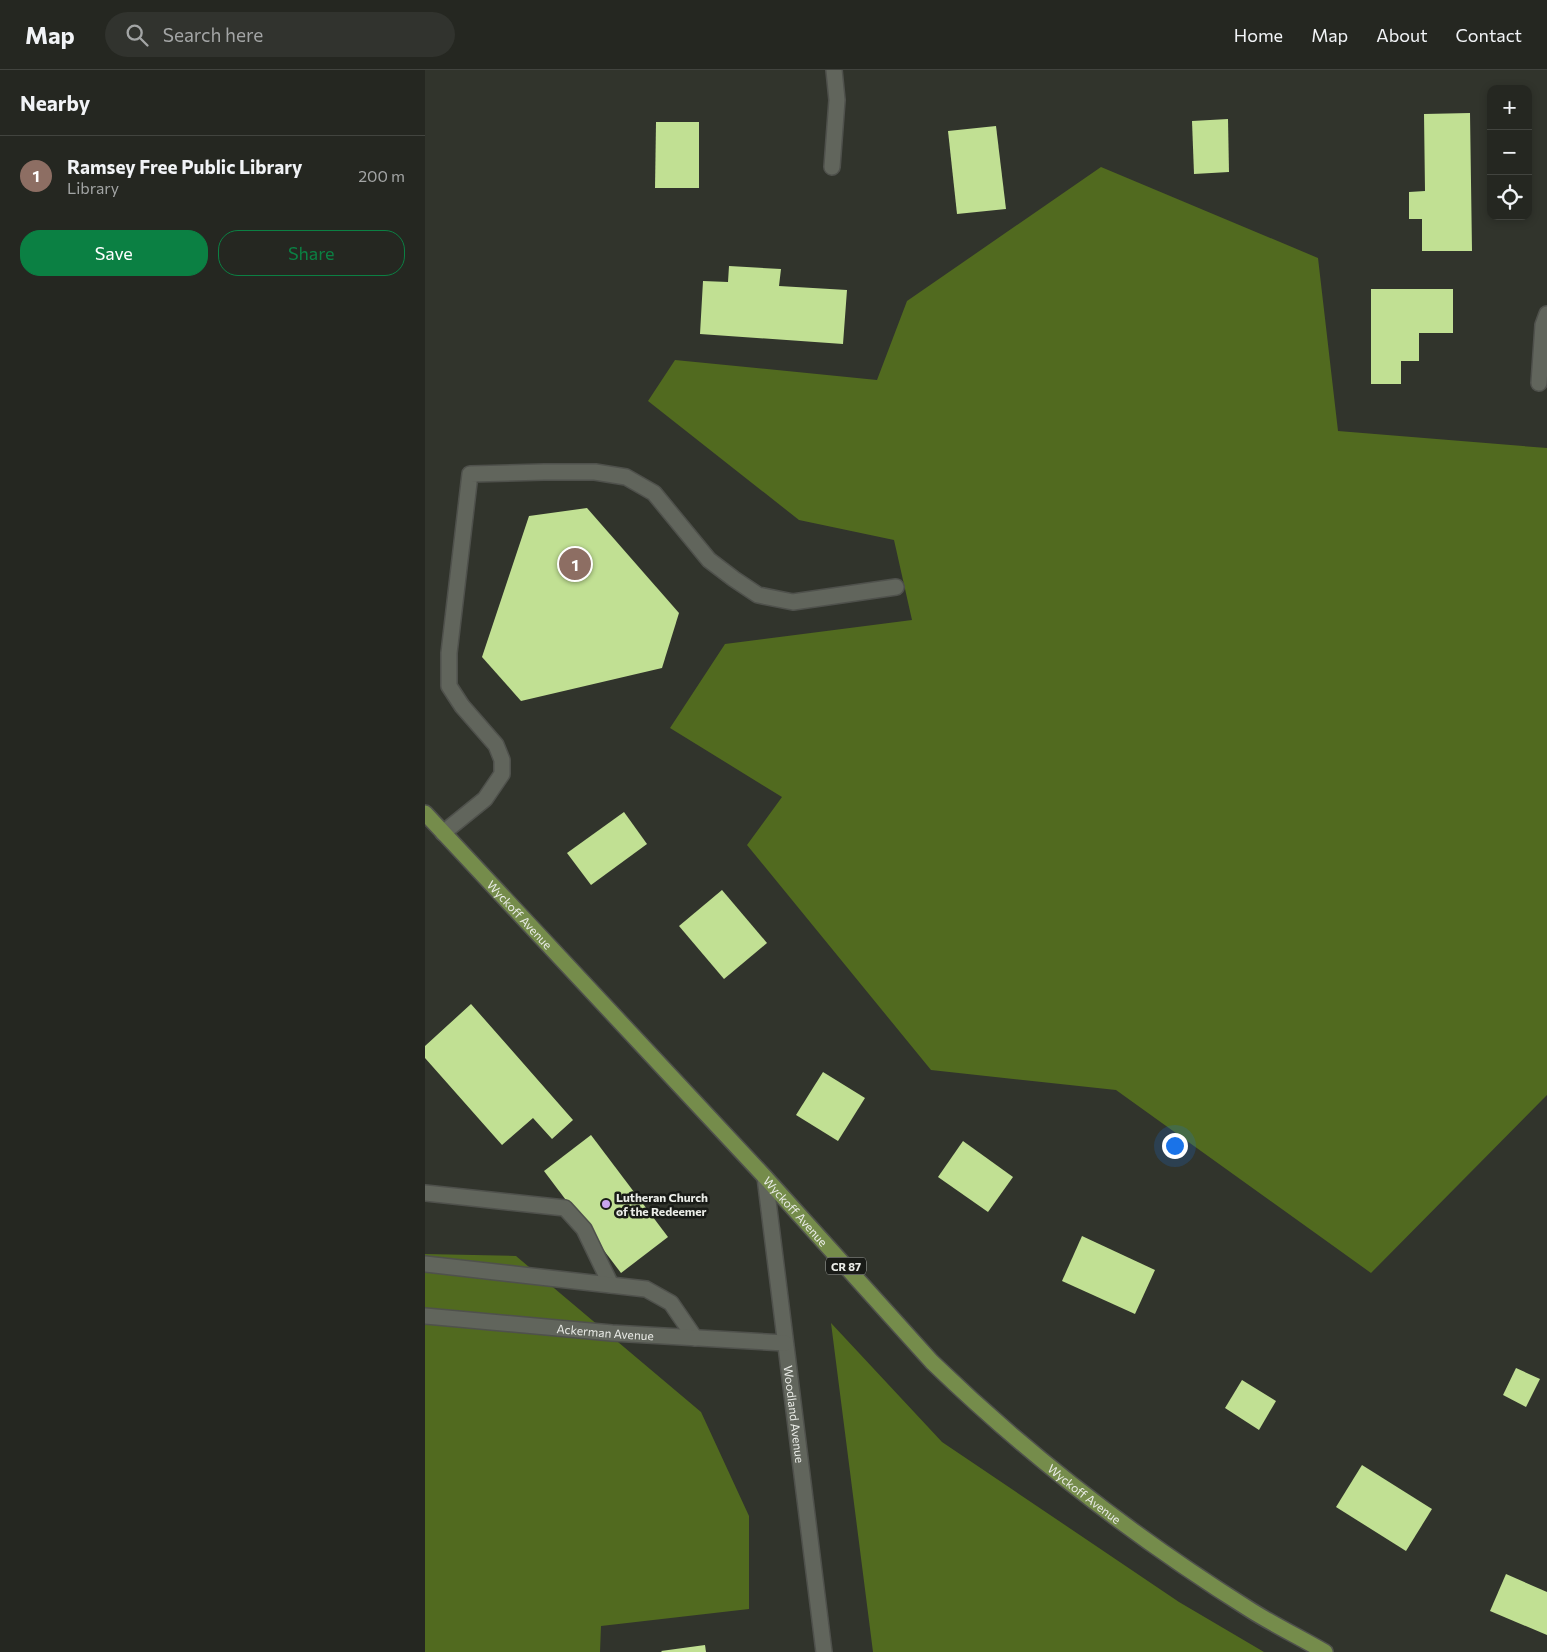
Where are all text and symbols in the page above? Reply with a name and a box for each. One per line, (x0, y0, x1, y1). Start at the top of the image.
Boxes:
search box (105, 12, 455, 57)
text: Map (25, 20, 75, 49)
icon: search (123, 21, 151, 49)
text: Search here (163, 23, 263, 46)
text: Home (1234, 24, 1283, 46)
text: Map (1311, 24, 1348, 46)
text: About (1376, 24, 1428, 46)
text: Contact (1456, 24, 1522, 46)
map controls (1487, 85, 1532, 220)
button: + (1487, 85, 1532, 130)
text: Nearby (20, 90, 90, 115)
button: − (1487, 130, 1532, 175)
text: Ramsey Free Public Library (67, 155, 302, 178)
text: 1 (32, 166, 40, 185)
text: 200 m (358, 166, 405, 185)
button: locate (1487, 175, 1532, 220)
text: Library (67, 178, 119, 197)
button: Save (20, 230, 208, 276)
button: Share (218, 230, 405, 276)
pin: 1 (559, 545, 591, 583)
street label: Wyckoff Avenue (484, 877, 555, 952)
your location (1162, 1133, 1188, 1159)
street label: Wyckoff Avenue (761, 1173, 831, 1249)
place label: Lutheran Church of the Redeemer (616, 1190, 708, 1218)
marker: Lutheran Church of the Redeemer (600, 1198, 612, 1210)
road number: CR 87 (826, 1258, 866, 1274)
street label: Ackerman Avenue (556, 1321, 654, 1342)
street label: Woodland Avenue (781, 1365, 807, 1464)
street label: Wyckoff Avenue (1045, 1461, 1124, 1526)

